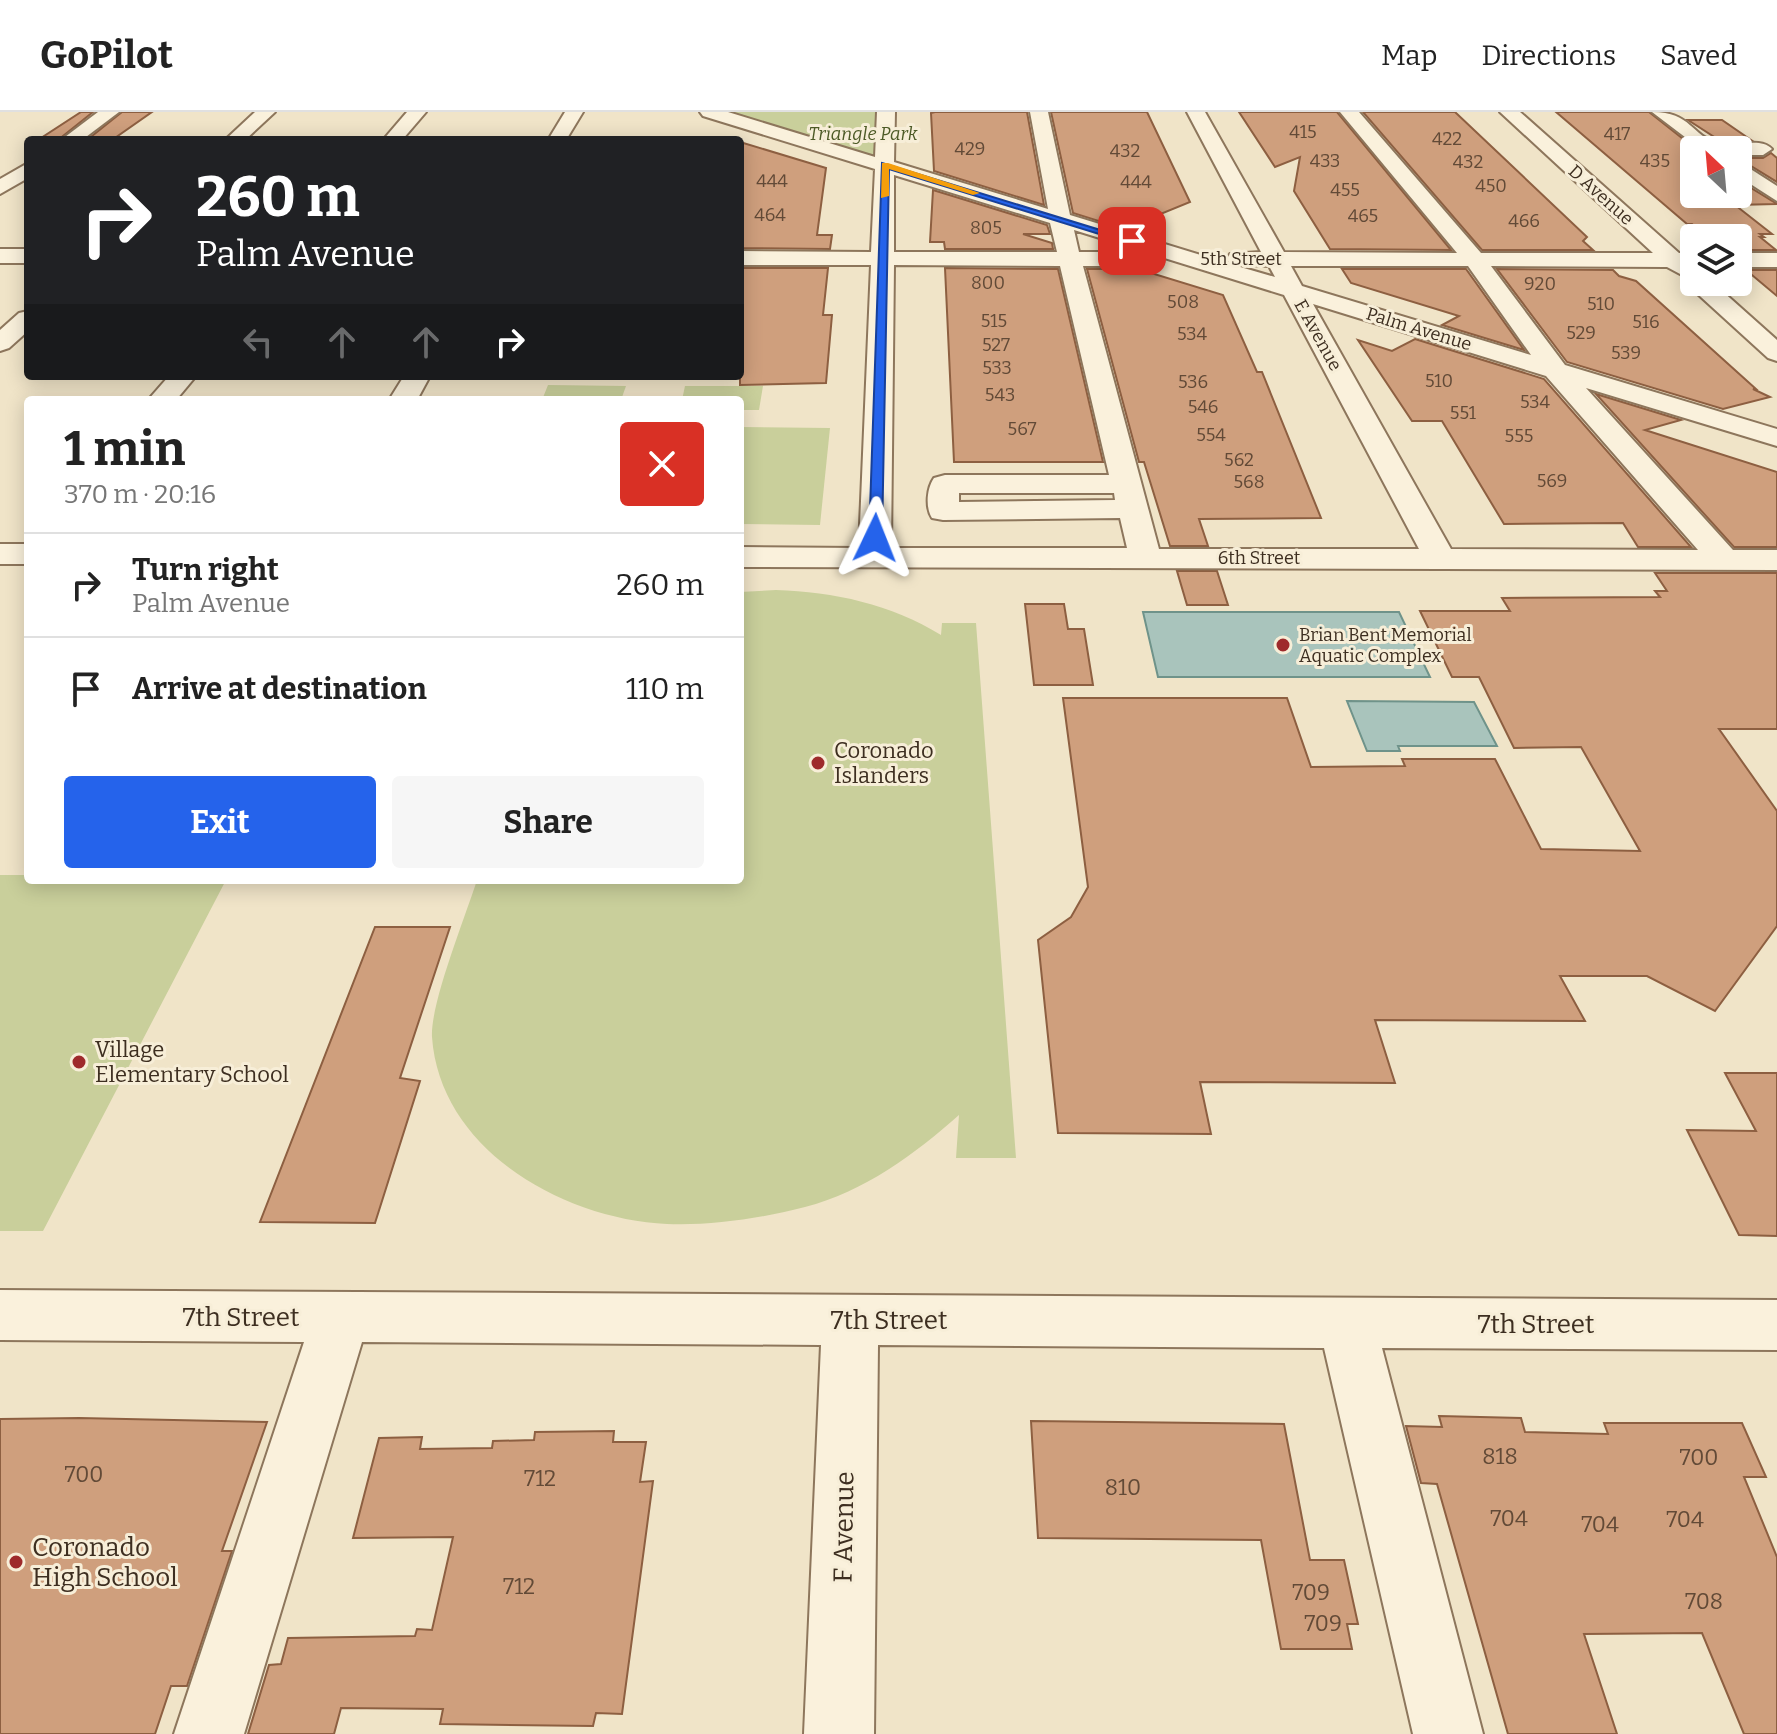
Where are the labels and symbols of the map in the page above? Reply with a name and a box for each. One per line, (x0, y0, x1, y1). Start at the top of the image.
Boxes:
house number: 415 (1289, 121, 1317, 143)
park label: Triangle Park (809, 123, 918, 145)
house number: 417 (1604, 123, 1630, 145)
house number: 422 (1432, 128, 1462, 150)
north arrow (1680, 136, 1752, 208)
house number: 429 (955, 138, 985, 160)
house number: 432 (1110, 140, 1140, 162)
house number: 433 (1310, 150, 1340, 172)
house number: 435 (1640, 150, 1670, 172)
house number: 432 (1453, 151, 1483, 173)
street label: D Avenue (1564, 160, 1638, 230)
house number: 444 (756, 170, 788, 192)
house number: 444 (1120, 171, 1152, 193)
house number: 450 (1475, 175, 1507, 197)
house number: 455 (1330, 179, 1360, 201)
house number: 464 (754, 204, 786, 226)
house number: 465 (1348, 205, 1378, 227)
pin (1098, 207, 1166, 275)
house number: 466 (1508, 210, 1540, 232)
house number: 805 (970, 217, 1002, 239)
street label: 5th Street (1200, 248, 1282, 270)
house number: 800 (971, 272, 1005, 294)
house number: 920 (1524, 273, 1556, 295)
house number: 508 (1167, 291, 1199, 313)
house number: 510 (1587, 293, 1615, 315)
street label: E Avenue (1289, 296, 1347, 374)
street label: Palm Avenue (1363, 302, 1475, 356)
house number: 515 (981, 310, 1007, 332)
house number: 516 (1632, 311, 1660, 333)
house number: 529 (1566, 322, 1596, 344)
house number: 534 (1177, 323, 1207, 345)
house number: 527 (982, 334, 1010, 356)
house number: 539 (1611, 342, 1641, 364)
house number: 533 (982, 357, 1012, 379)
house number: 510 (1425, 370, 1453, 392)
house number: 536 (1178, 371, 1208, 393)
house number: 543 (985, 384, 1015, 406)
house number: 534 (1520, 391, 1550, 413)
house number: 546 (1188, 396, 1218, 418)
house number: 551 (1450, 402, 1477, 424)
house number: 567 (1008, 418, 1036, 440)
house number: 554 (1196, 424, 1226, 446)
house number: 555 (1505, 425, 1533, 447)
house number: 562 (1224, 449, 1254, 471)
house number: 569 (1537, 470, 1567, 492)
house number: 568 (1234, 471, 1265, 493)
position arrow (833, 496, 917, 580)
street label: 6th Street (1218, 547, 1301, 569)
place label: Brian Bent Memorial Aquatic Complex (1299, 624, 1472, 667)
marker: Brian Bent Memorial Aquatic Complex (1274, 636, 1292, 654)
place label: Coronado Islanders (834, 737, 934, 789)
marker: Coronado Islanders (809, 754, 827, 772)
place label: Village Elementary School (95, 1036, 289, 1088)
marker: Village Elementary School (70, 1053, 88, 1071)
street label: 7th Street (183, 1302, 300, 1333)
street label: 7th Street (831, 1305, 948, 1336)
street label: 7th Street (1478, 1309, 1595, 1340)
house number: 818 (1482, 1443, 1518, 1470)
house number: 700 (1680, 1444, 1718, 1471)
house number: 700 (65, 1461, 103, 1488)
house number: 712 (524, 1465, 556, 1492)
street label: F Avenue (828, 1471, 860, 1583)
house number: 810 (1105, 1474, 1141, 1501)
house number: 704 (1490, 1505, 1528, 1532)
house number: 704 (1666, 1506, 1704, 1533)
house number: 704 (1581, 1511, 1619, 1538)
place label: Coronado High School (32, 1532, 178, 1593)
marker: Coronado High School (7, 1553, 25, 1571)
house number: 712 (503, 1573, 535, 1600)
house number: 709 (1292, 1579, 1330, 1606)
house number: 708 (1685, 1588, 1723, 1615)
house number: 709 (1304, 1610, 1342, 1637)

